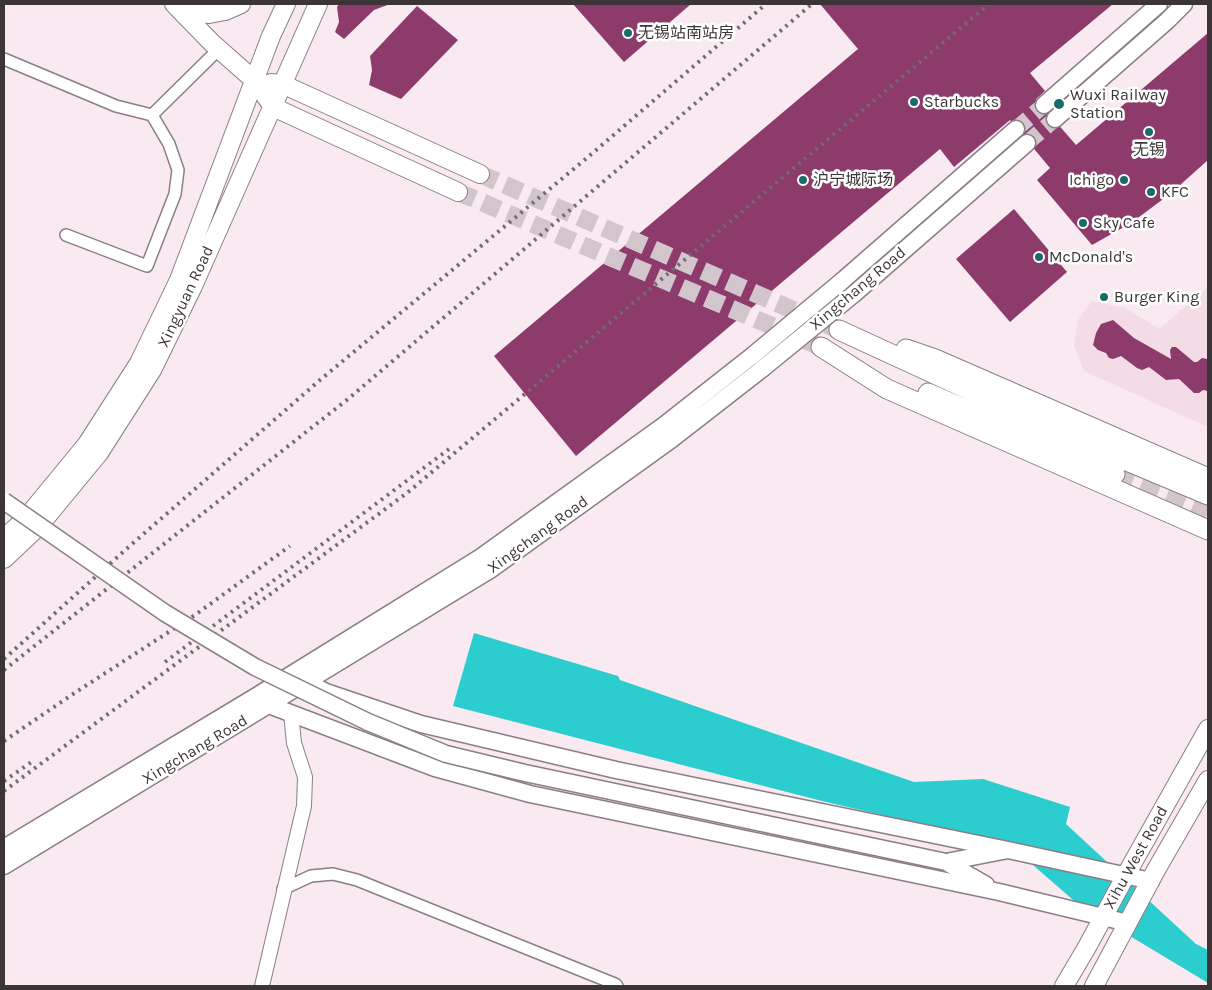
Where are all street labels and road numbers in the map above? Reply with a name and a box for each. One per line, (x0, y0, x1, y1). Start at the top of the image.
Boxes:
street label: Xingyuan Road (154, 243, 218, 351)
street label: Xingchang Road (806, 243, 910, 335)
street label: Xingchang Road (484, 492, 592, 578)
street label: Xingchang Road (139, 711, 251, 789)
street label: Xihu West Road (1100, 803, 1172, 913)

